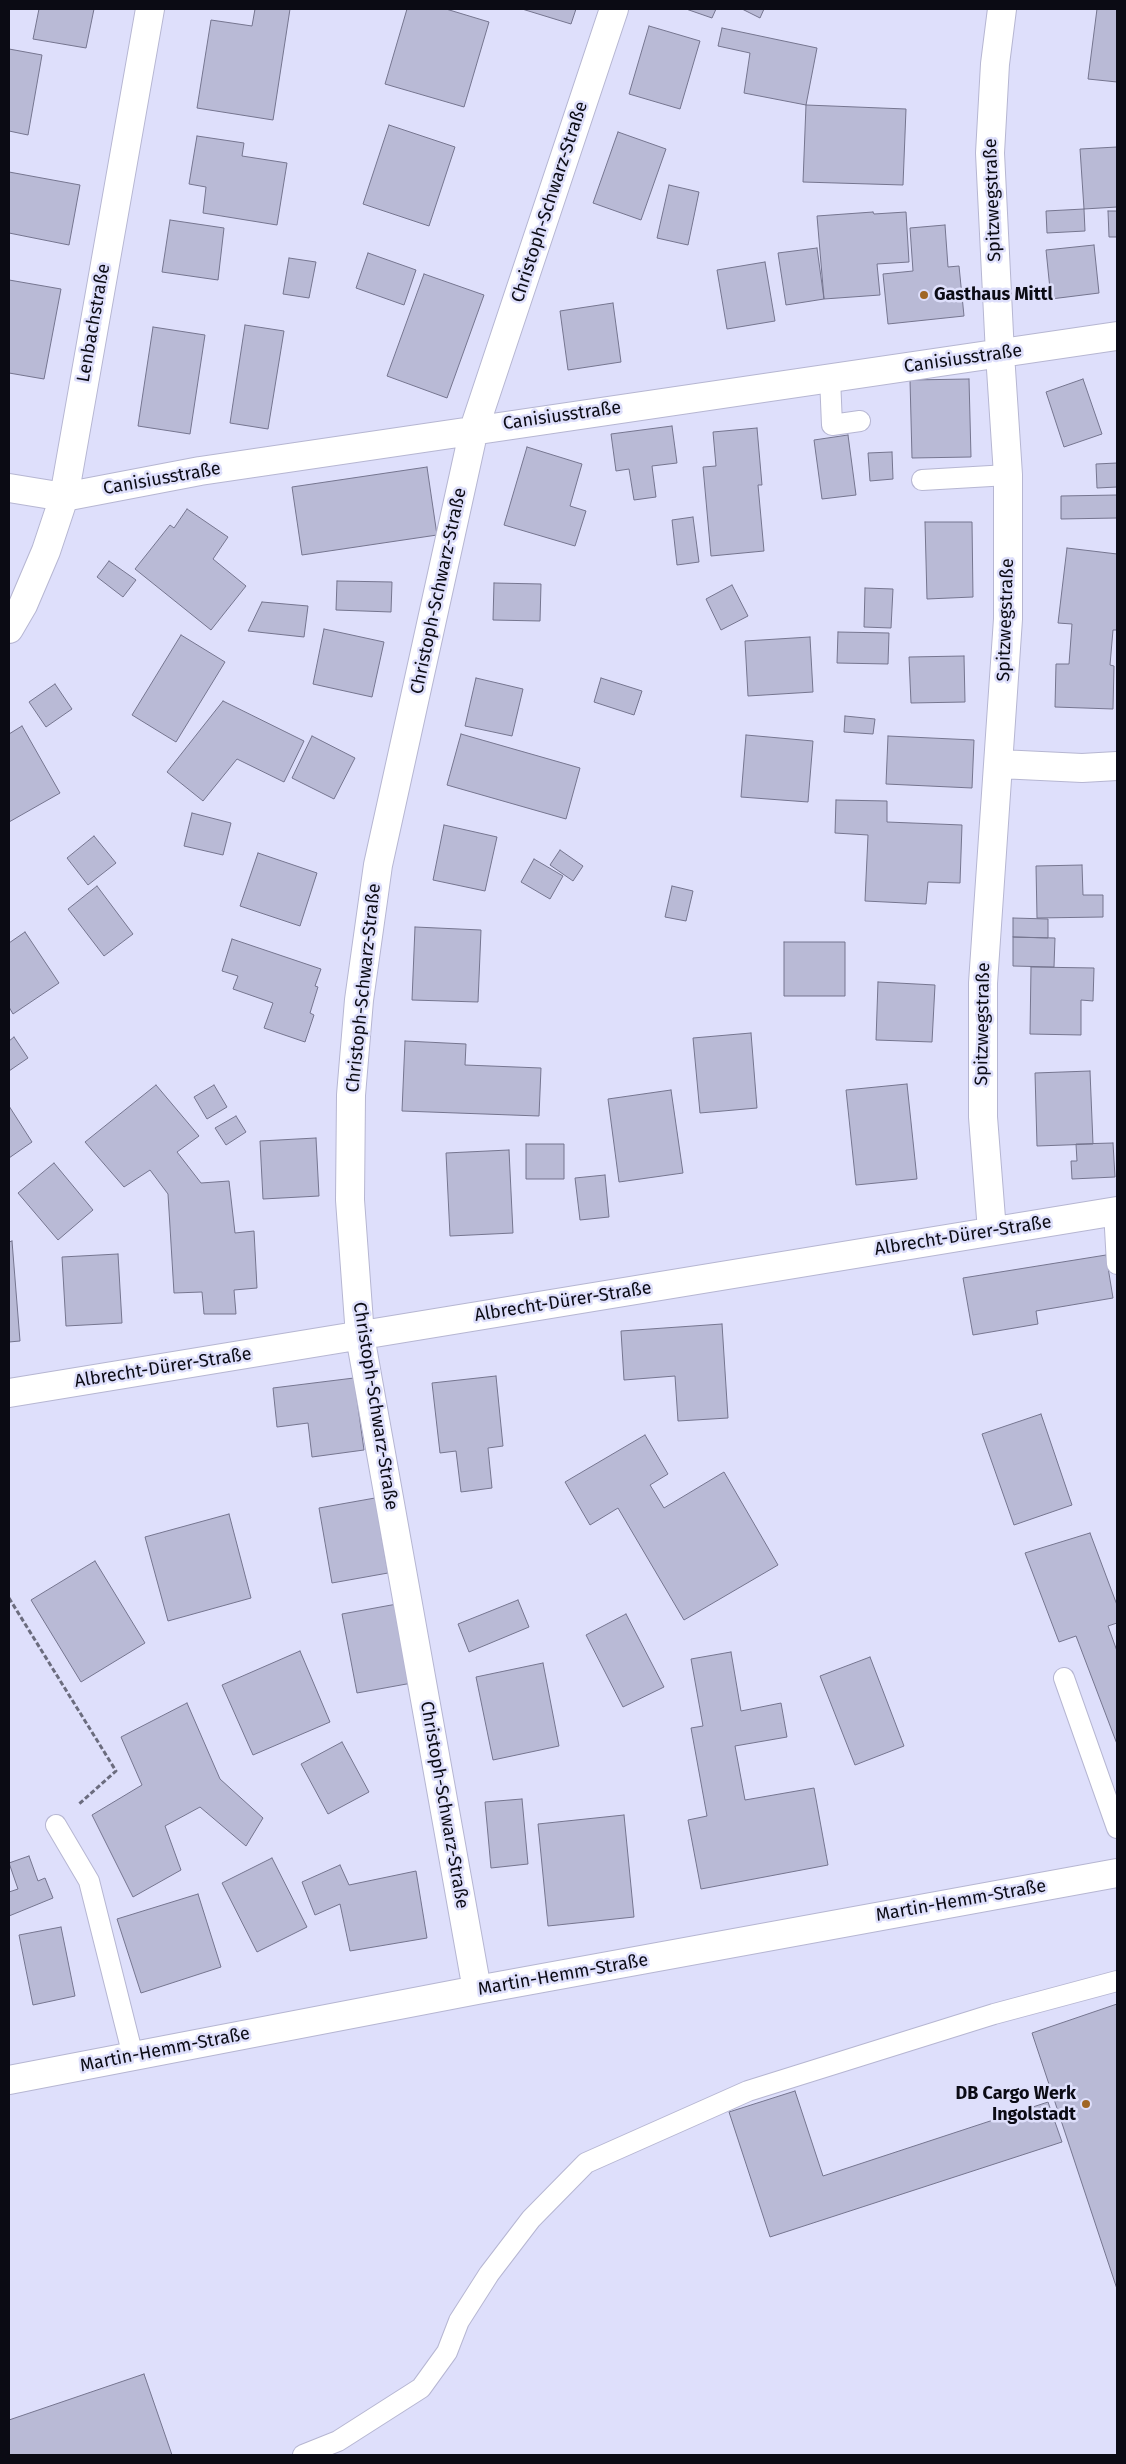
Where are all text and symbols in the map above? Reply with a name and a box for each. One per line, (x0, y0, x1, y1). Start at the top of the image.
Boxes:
street label: Christoph-Schwarz-Straße (507, 99, 593, 305)
street label: Spitzwegstraße (980, 138, 1006, 262)
street label: Lenbachstraße (73, 262, 115, 384)
place label: Gasthaus Mittl (934, 284, 1053, 306)
marker: Gasthaus Mittl (918, 289, 930, 301)
street label: Canisiusstraße (903, 340, 1023, 378)
street label: Canisiusstraße (502, 397, 622, 435)
street label: Canisiusstraße (102, 458, 222, 500)
street label: Christoph-Schwarz-Straße (407, 486, 471, 696)
street label: Spitzwegstraße (993, 558, 1019, 682)
street label: Christoph-Schwarz-Straße (342, 882, 386, 1094)
street label: Spitzwegstraße (971, 962, 995, 1086)
street label: Albrecht-Dürer-Straße (873, 1211, 1053, 1261)
street label: Albrecht-Dürer-Straße (473, 1277, 653, 1327)
street label: Christoph-Schwarz-Straße (348, 1300, 402, 1512)
street label: Albrecht-Dürer-Straße (73, 1343, 253, 1393)
street label: Christoph-Schwarz-Straße (415, 1700, 473, 1910)
street label: Martin-Hemm-Straße (874, 1875, 1048, 1927)
street label: Martin-Hemm-Straße (476, 1949, 650, 2001)
street label: Martin-Hemm-Straße (78, 2023, 252, 2077)
place label: DB Cargo Werk Ingolstadt (955, 2083, 1076, 2126)
marker: DB Cargo Werk Ingolstadt (1080, 2098, 1092, 2110)

